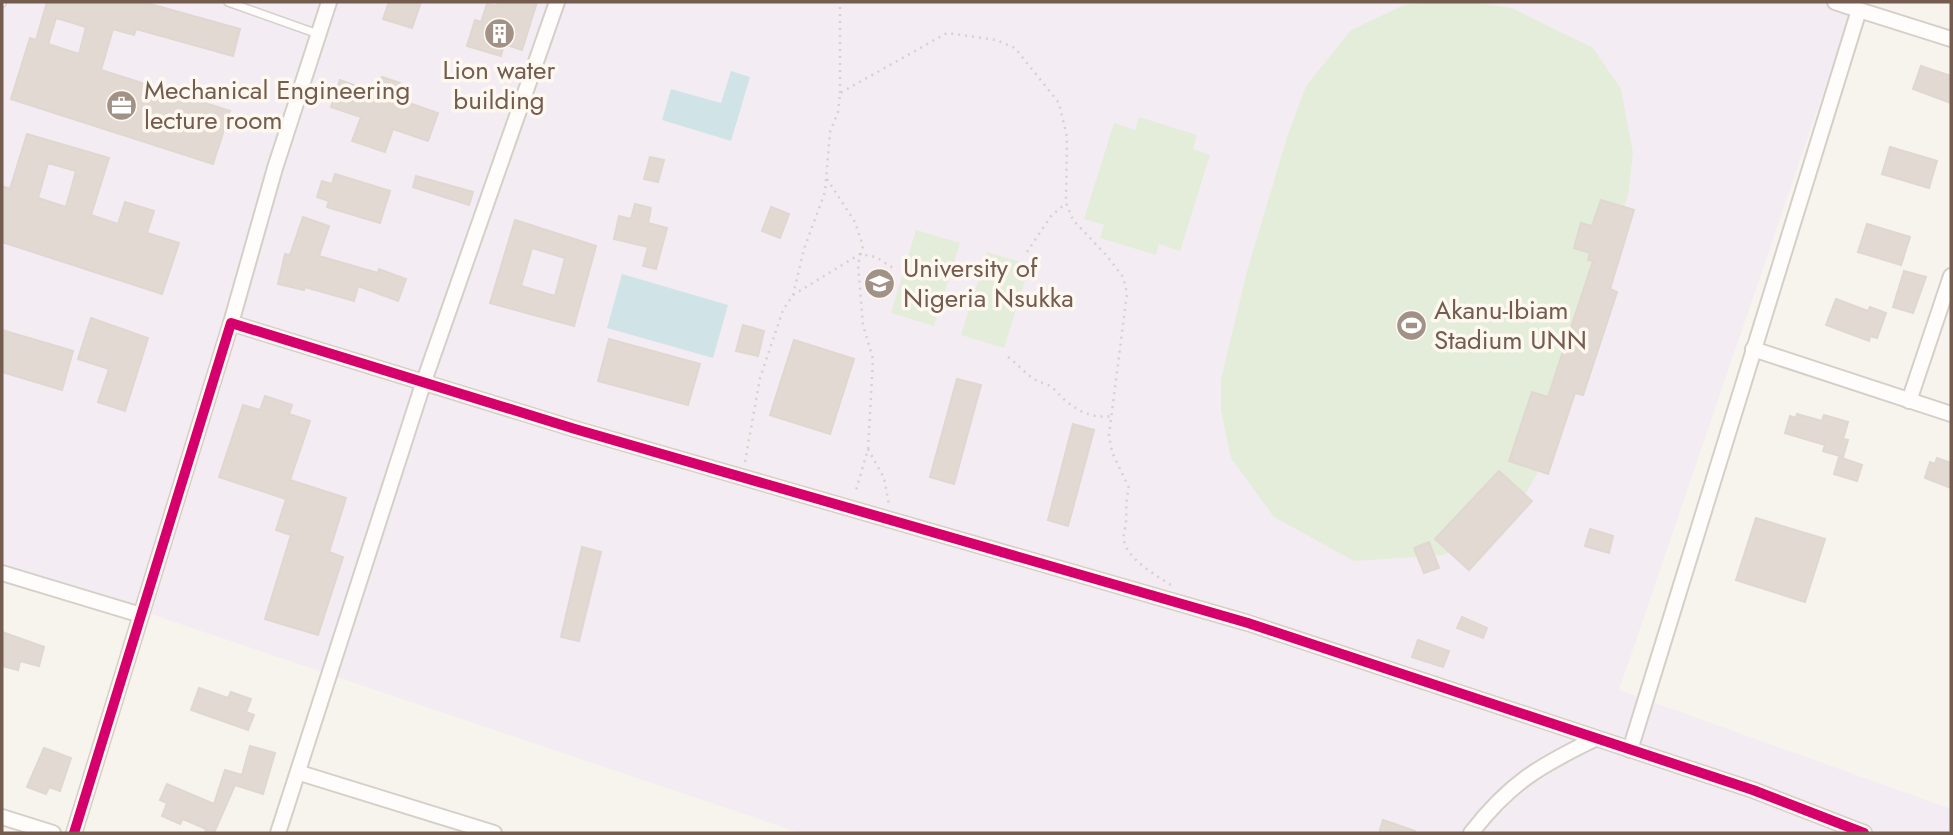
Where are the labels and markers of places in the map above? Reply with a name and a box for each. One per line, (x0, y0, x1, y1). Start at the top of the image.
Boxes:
building icon: Lion water building (482, 17, 516, 51)
place label: Lion water building (443, 51, 556, 119)
place label: Mechanical Engineering lecture room (144, 71, 410, 139)
office icon: Mechanical Engineering lecture room (104, 88, 138, 122)
place label: University of Nigeria Nsukka (903, 249, 1074, 317)
school or university icon: University of Nigeria Nsukka (863, 266, 897, 300)
place label: Akanu-Ibiam Stadium UNN (1434, 291, 1587, 359)
sports icon: Akanu-Ibiam Stadium UNN (1394, 308, 1428, 342)

